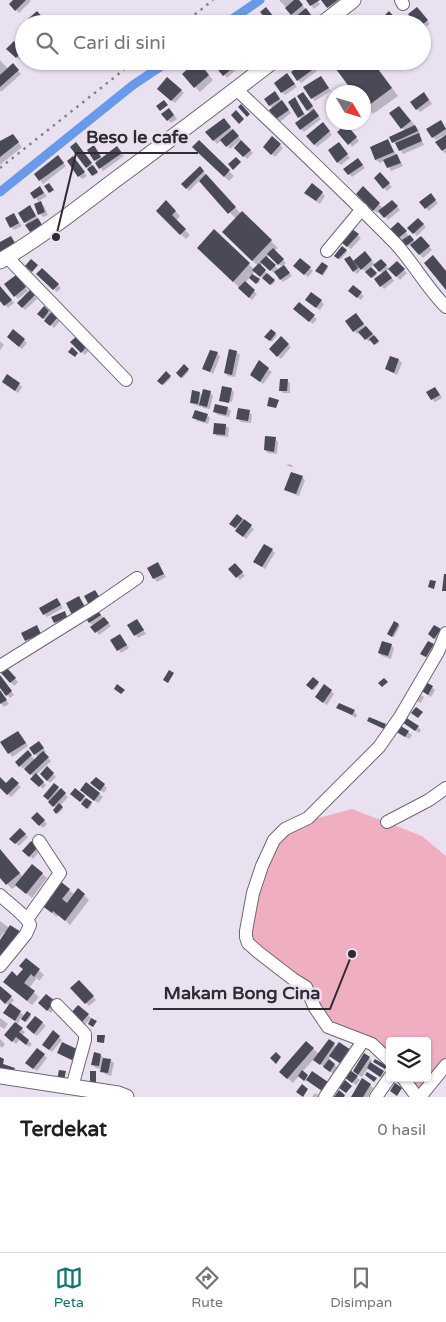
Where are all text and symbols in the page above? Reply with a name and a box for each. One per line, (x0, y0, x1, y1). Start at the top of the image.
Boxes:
search box (15, 15, 431, 70)
icon: search (33, 29, 61, 57)
text: Cari di sini (73, 32, 166, 54)
north arrow (326, 85, 371, 130)
callout: Beso le cafe (76, 120, 198, 153)
text: Beso le cafe (86, 126, 188, 148)
callout: Makam Bong Cina (153, 976, 330, 1009)
text: Makam Bong Cina (164, 982, 320, 1004)
map controls (386, 1037, 431, 1082)
button: layers (386, 1037, 431, 1082)
text: Terdekat (20, 1117, 107, 1142)
text: 0 hasil (377, 1120, 426, 1140)
tab: Peta (54, 1264, 84, 1311)
tab: Rute (191, 1264, 223, 1311)
tab: Disimpan (330, 1264, 392, 1311)

